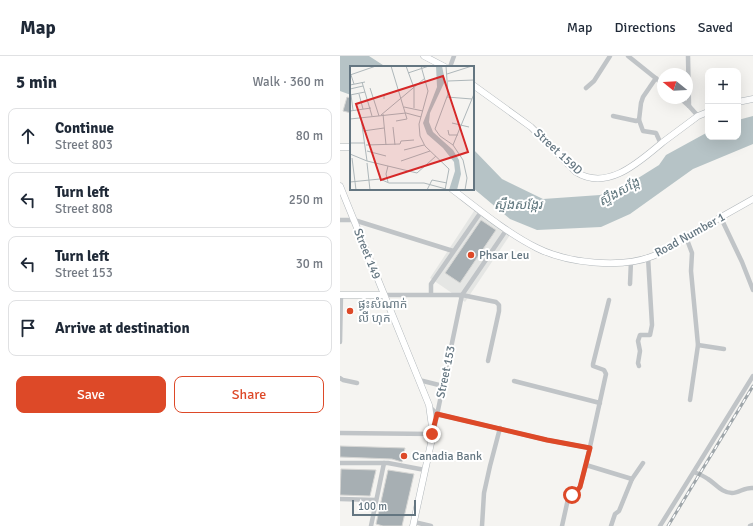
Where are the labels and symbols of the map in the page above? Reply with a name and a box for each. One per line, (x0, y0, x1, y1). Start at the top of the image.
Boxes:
inset map (350, 66, 474, 190)
north arrow (657, 68, 693, 104)
street label: Street 159D (531, 126, 586, 178)
water label: ស្ទឹងសង្កែ (595, 173, 643, 210)
water label: ស្ទឹងសង្កែរ (494, 196, 544, 213)
street label: Road Number 1 (652, 209, 728, 261)
street label: Street 149 (350, 226, 384, 282)
place label: Phsar Leu (479, 248, 529, 263)
marker: Phsar Leu (466, 250, 476, 260)
place label: ផ្ទះសំណាក់ លី ហុក (358, 297, 407, 326)
marker: ផ្ទះសំណាក់ លី ហុក (345, 306, 355, 316)
street label: Street 153 (433, 344, 459, 400)
route end (423, 425, 441, 443)
place label: Canadia Bank (412, 449, 482, 464)
marker: Canadia Bank (399, 451, 409, 461)
route start (563, 486, 581, 504)
scale bar (352, 498, 416, 517)

